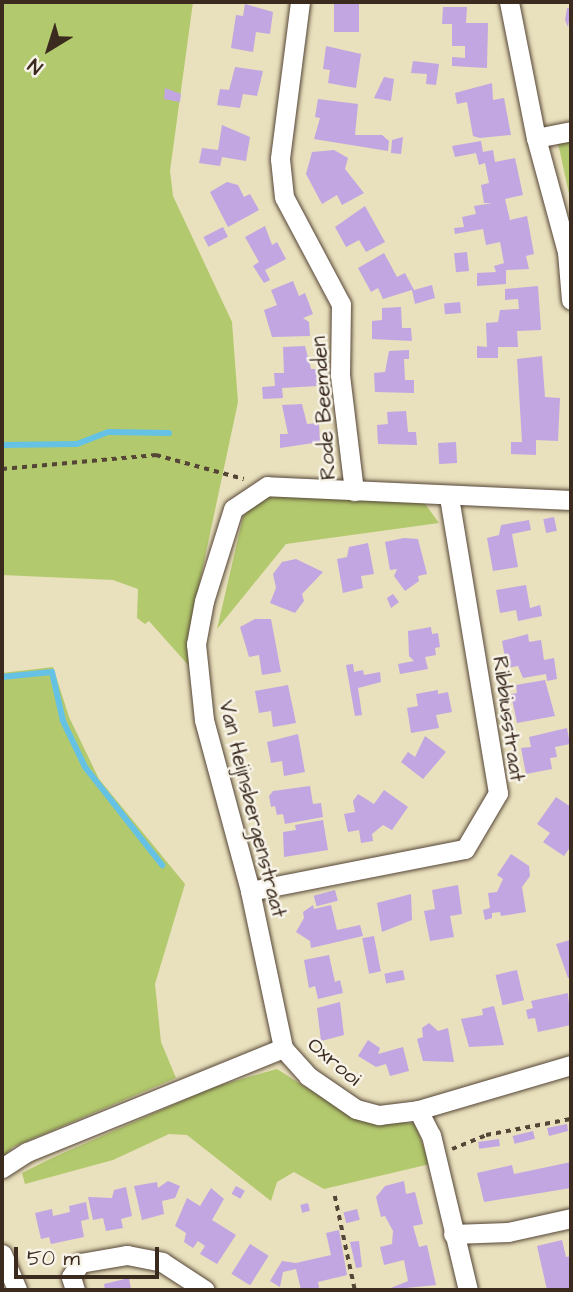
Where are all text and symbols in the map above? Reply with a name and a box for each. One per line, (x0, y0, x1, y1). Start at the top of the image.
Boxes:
north arrow (14, 14, 84, 84)
text: N (23, 52, 49, 80)
street label: Rode Beemden (306, 335, 342, 481)
street label: Ribbiusstraat (487, 655, 529, 783)
street label: Van Heijnsbergenstraat (213, 698, 291, 920)
street label: Oxrooi (302, 1032, 366, 1092)
scale bar (18, 1232, 163, 1276)
text: 50 m (27, 1244, 80, 1273)

